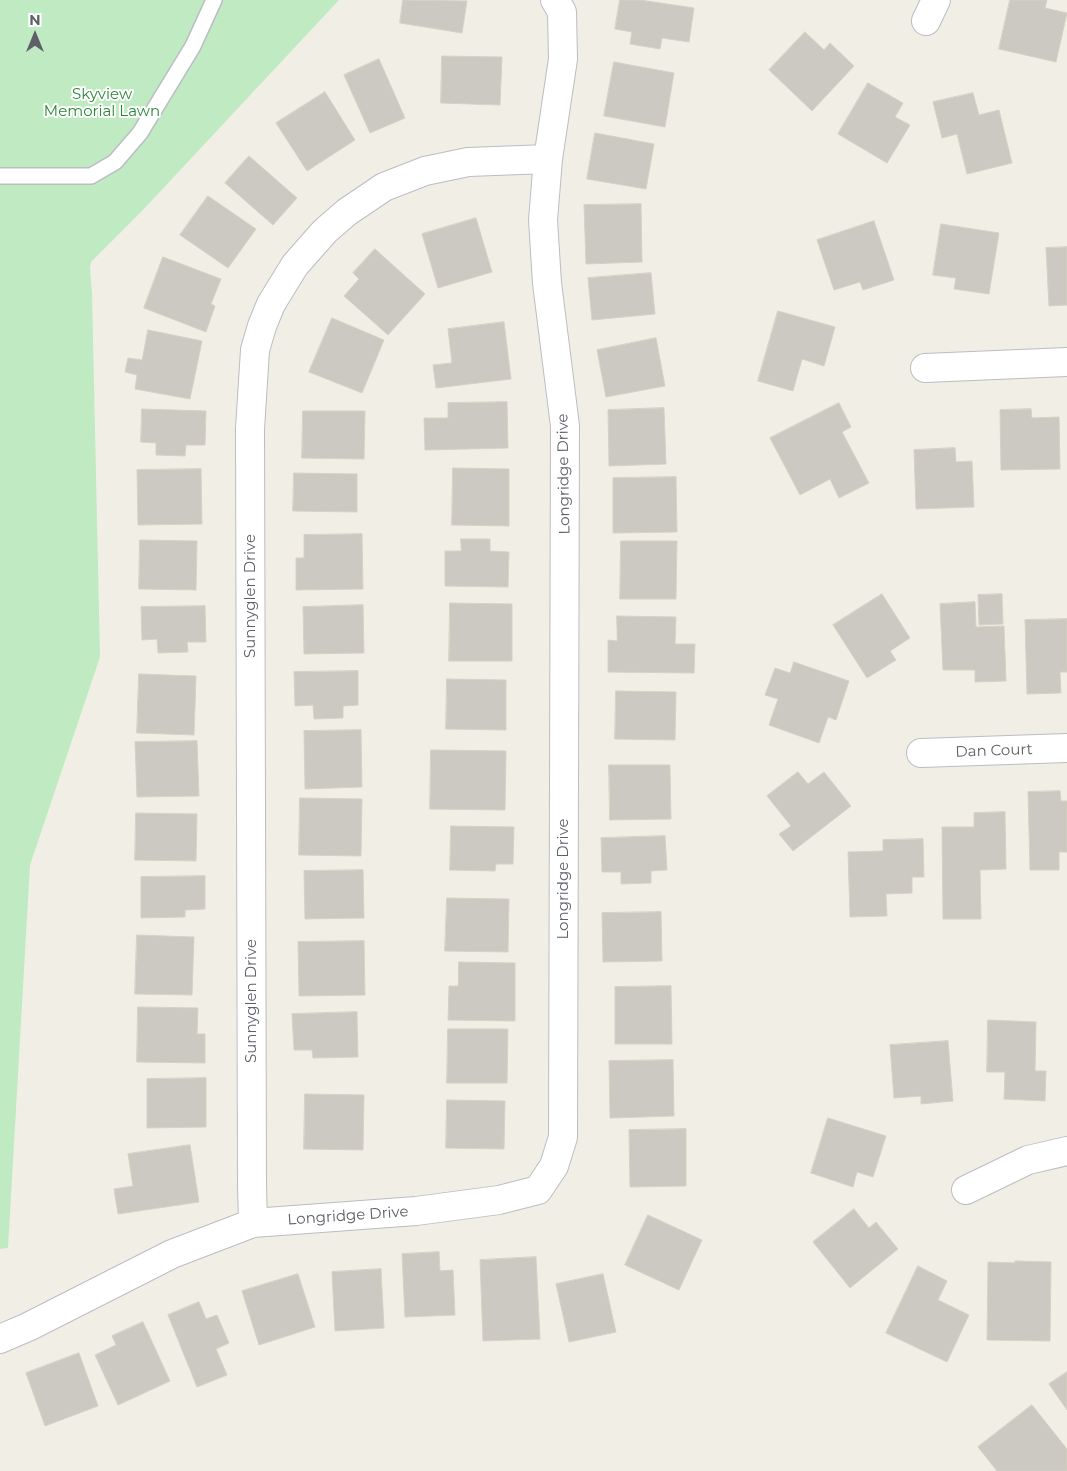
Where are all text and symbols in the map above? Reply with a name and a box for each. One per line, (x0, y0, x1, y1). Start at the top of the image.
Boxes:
north arrow (10, 10, 60, 60)
text: N (29, 11, 41, 29)
park label: Skyview Memorial Lawn (44, 86, 160, 121)
street label: Longridge Drive (554, 413, 574, 535)
street label: Sunnyglen Drive (242, 534, 260, 658)
street label: Dan Court (955, 741, 1033, 761)
street label: Longridge Drive (555, 818, 573, 940)
street label: Sunnyglen Drive (243, 939, 261, 1063)
street label: Longridge Drive (287, 1203, 409, 1229)

